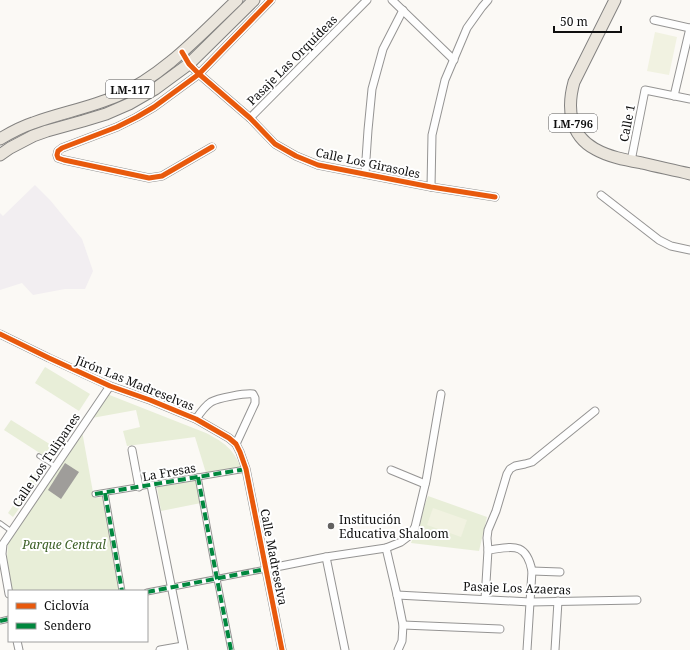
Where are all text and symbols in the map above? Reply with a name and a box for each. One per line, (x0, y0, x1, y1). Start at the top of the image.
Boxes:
scale bar (554, 8, 621, 34)
street label: Pasaje Las Orquídeas (243, 11, 341, 109)
text: 50 m (560, 13, 588, 30)
road number: LM-117 (106, 80, 154, 98)
street label: Calle 1 (615, 103, 639, 143)
road number: LM-796 (549, 114, 597, 132)
street label: Calle Los Girasoles (314, 144, 422, 182)
street label: Jirón Las Madreselvas (72, 351, 197, 415)
street label: Calle Los Tulipanes (8, 410, 84, 510)
street label: La Fresas (141, 459, 197, 485)
street label: Calle Madreselva (256, 507, 292, 607)
place label: Institución Educativa Shaloom (339, 511, 449, 542)
marker: Institución Educativa Shaloom (326, 521, 336, 531)
park label: Parque Central (21, 536, 106, 553)
street label: Pasaje Los Azaeras (463, 578, 571, 598)
legend (8, 590, 148, 642)
text: Ciclovía (44, 597, 90, 614)
text: Sendero (44, 617, 91, 634)

